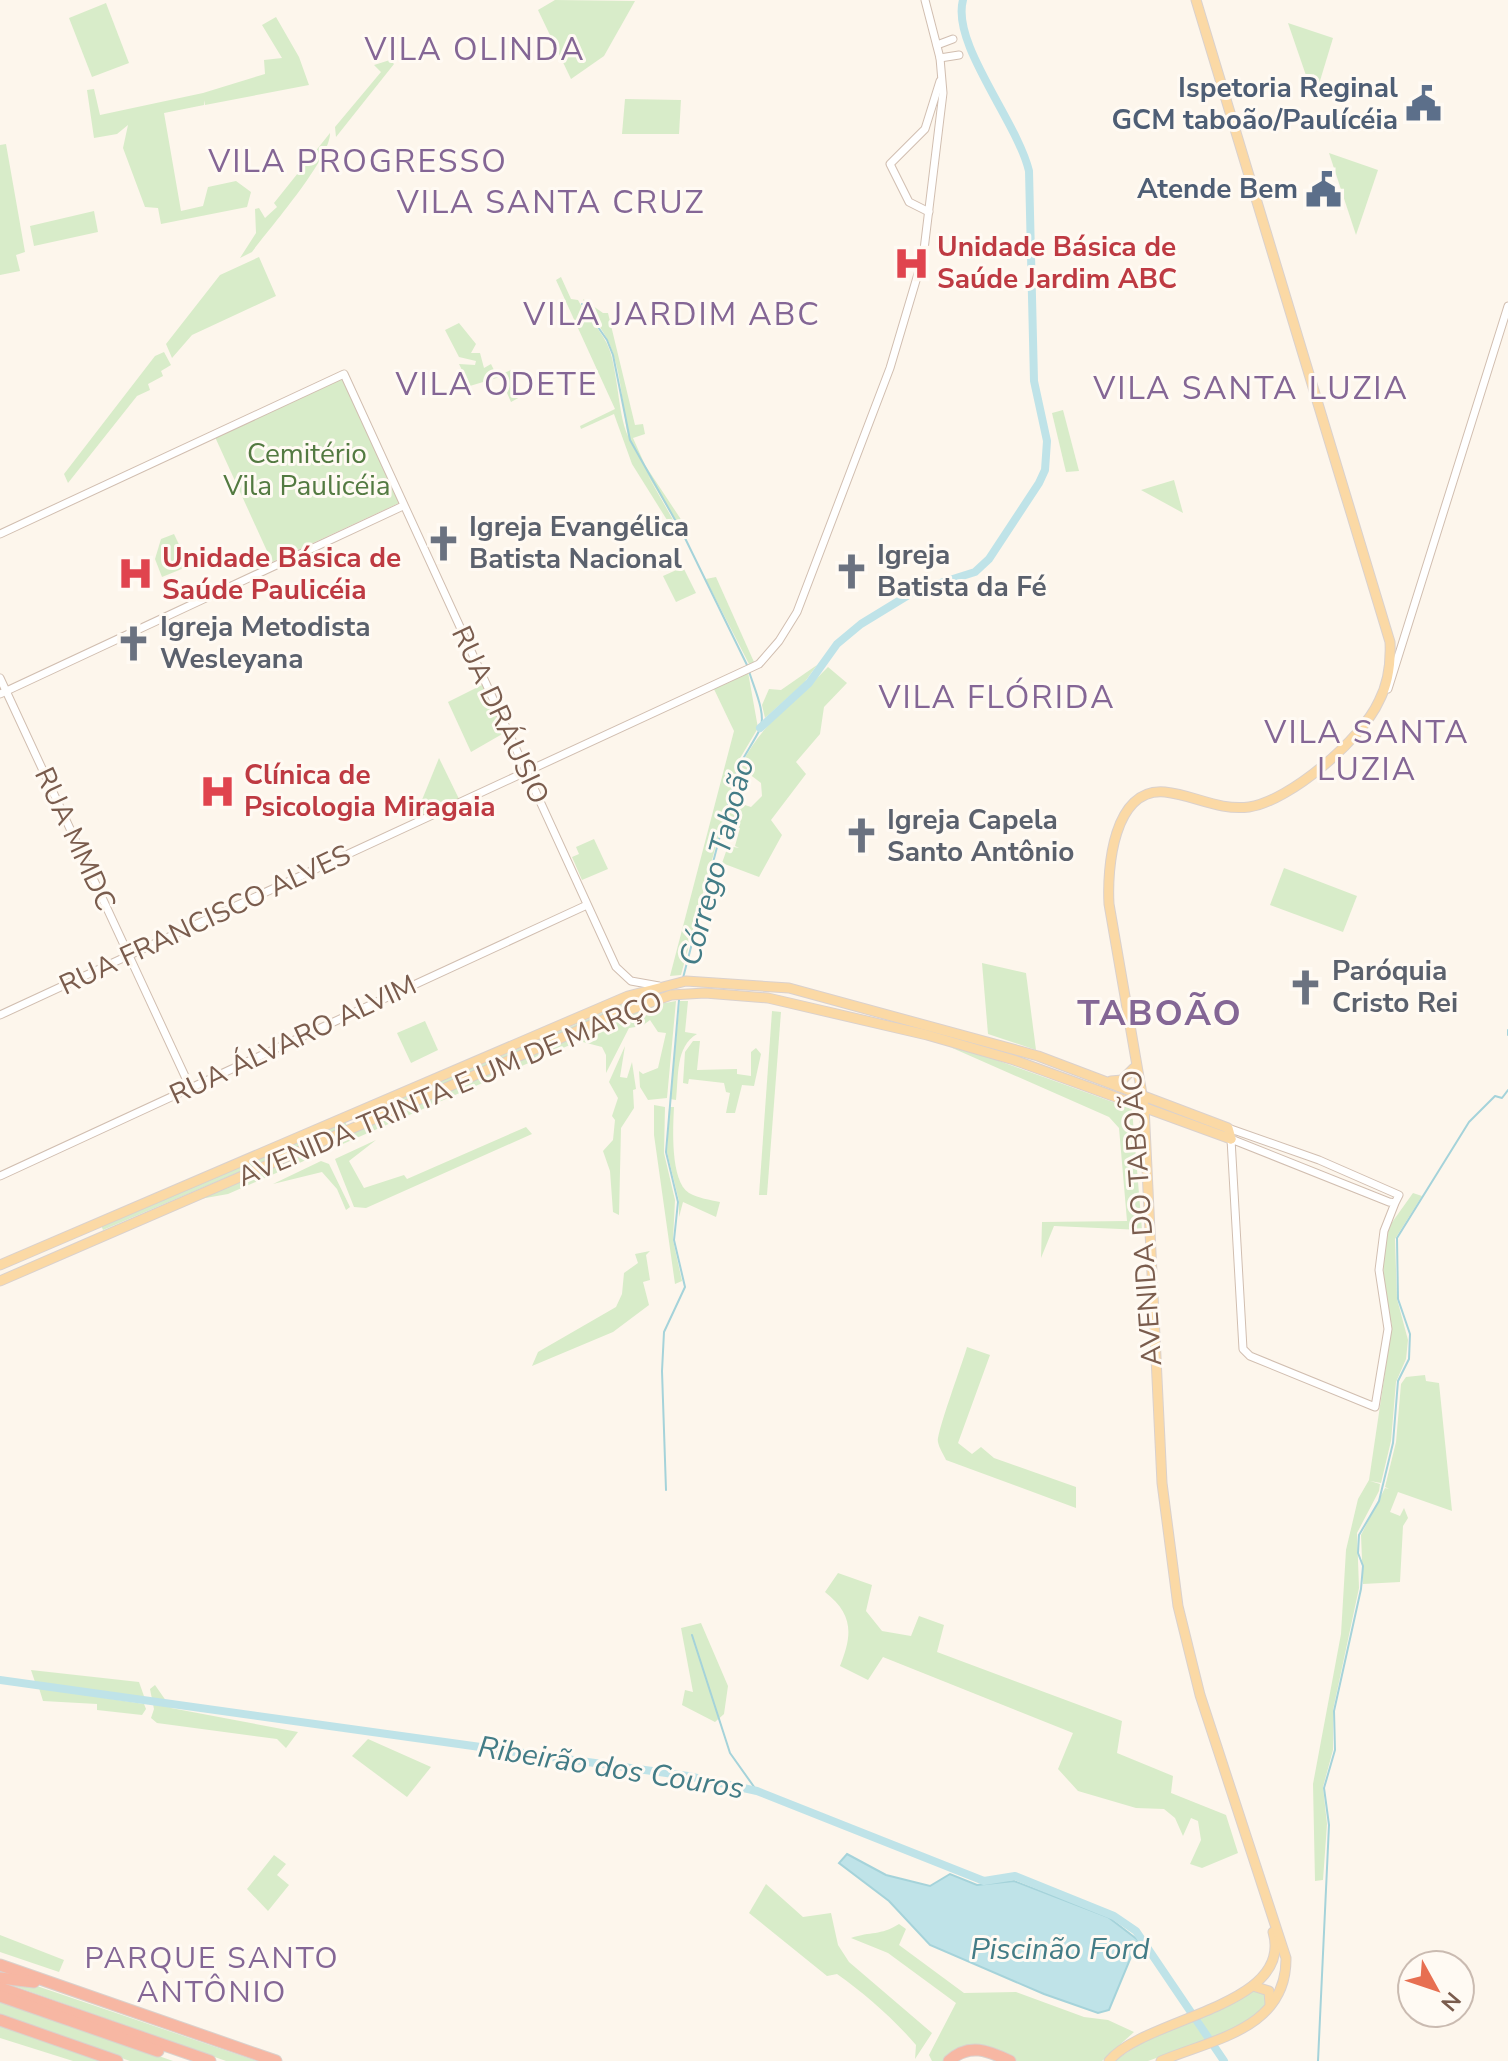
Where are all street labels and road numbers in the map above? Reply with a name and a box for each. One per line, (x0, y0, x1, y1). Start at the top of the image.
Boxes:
street label: RUA DRÁUSIO (442, 620, 558, 810)
street label: RUA MMDC (25, 761, 125, 917)
street label: RUA FRANCISCO ALVES (53, 836, 357, 1004)
street label: RUA ÁLVARO ALVIM (163, 966, 423, 1114)
street label: AVENIDA TRINTA E UM DE MARÇO (232, 982, 668, 1196)
street label: AVENIDA DO TABOÃO (1113, 1069, 1171, 1367)

